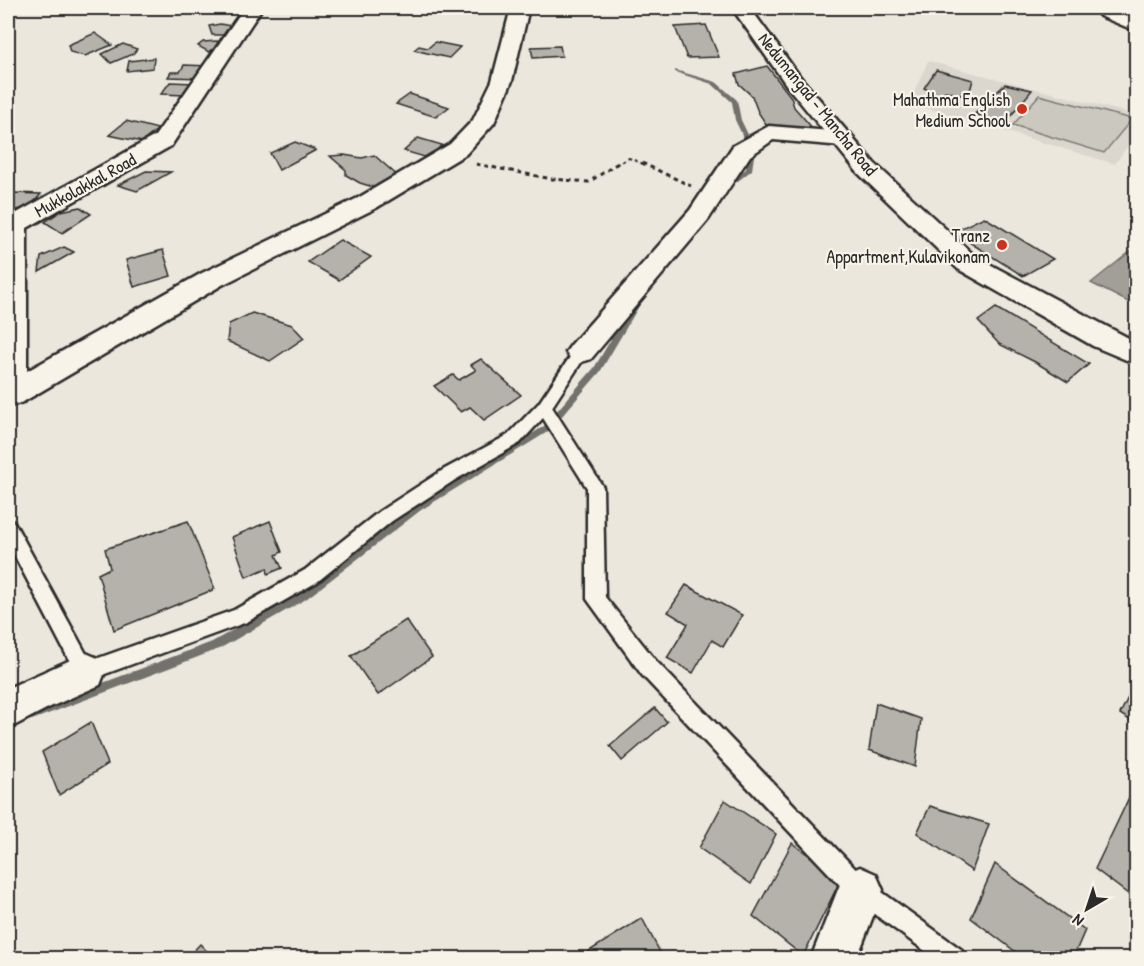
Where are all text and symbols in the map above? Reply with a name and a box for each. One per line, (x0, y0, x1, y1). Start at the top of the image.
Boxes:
street label: Nedumangad - Mancha Road (753, 27, 883, 181)
place label: Mahathma English Medium School (893, 87, 1010, 133)
marker: Mahathma English Medium School (1015, 102, 1029, 116)
street label: Mukkolakkal Road (30, 147, 140, 223)
place label: Tranz Appartment,Kulavikonam (826, 223, 990, 269)
marker: Tranz Appartment,Kulavikonam (995, 238, 1009, 252)
north arrow (1057, 879, 1117, 939)
text: N (1067, 909, 1088, 932)

